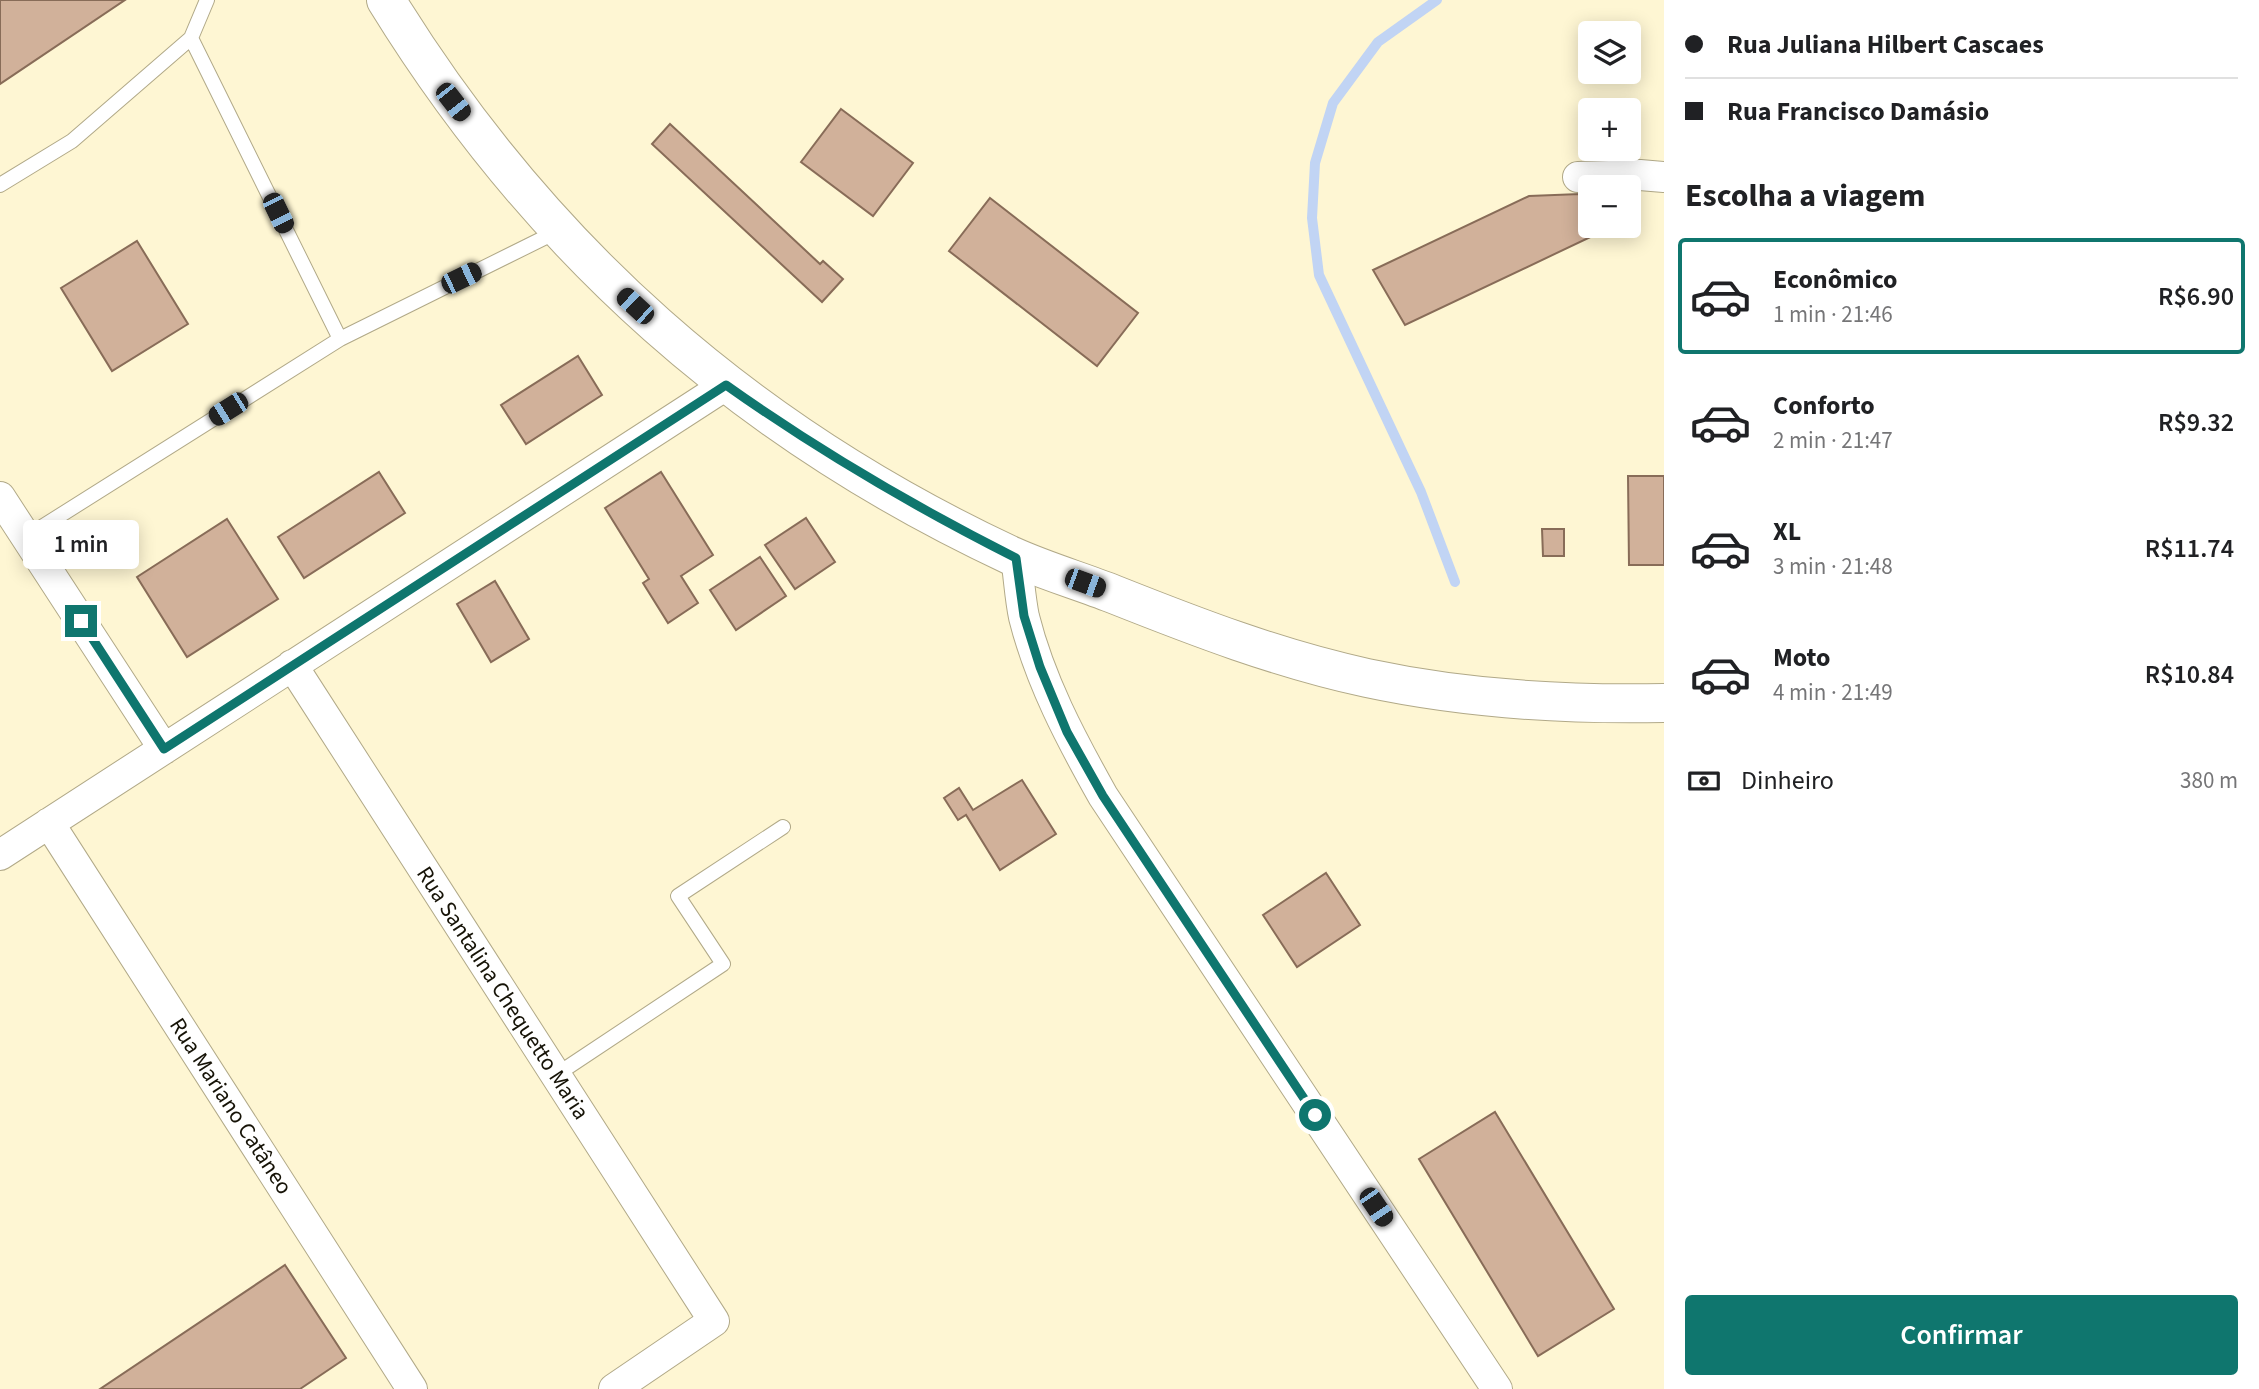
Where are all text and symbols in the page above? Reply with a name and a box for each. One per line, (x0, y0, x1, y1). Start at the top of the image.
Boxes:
map controls (1578, 21, 1641, 238)
button: layers (1578, 21, 1641, 84)
text: Rua Juliana Hilbert Cascaes (1727, 26, 2044, 63)
car (432, 79, 475, 125)
text: Rua Francisco Damásio (1727, 93, 1989, 130)
button: + (1578, 98, 1641, 161)
text: Escolha a viagem (1685, 173, 1925, 219)
button: − (1578, 175, 1641, 238)
car (260, 190, 297, 236)
car (438, 259, 485, 297)
text: Econômico (1773, 261, 1898, 298)
icon: car (1689, 265, 1752, 328)
text: R$6.90 (2158, 278, 2234, 315)
car (613, 284, 658, 328)
text: 1 min · 21:46 (1773, 298, 1893, 331)
text: Conforto (1773, 387, 1875, 424)
car (205, 389, 252, 429)
icon: car (1689, 391, 1752, 454)
text: R$9.32 (2158, 404, 2234, 441)
text: 2 min · 21:47 (1773, 424, 1893, 457)
text: XL (1773, 513, 1801, 550)
icon: car (1689, 517, 1752, 580)
callout: 1 min (23, 520, 139, 568)
text: 1 min (54, 528, 108, 561)
text: R$11.74 (2145, 530, 2234, 567)
text: 3 min · 21:48 (1773, 550, 1893, 583)
car (1062, 566, 1109, 600)
route end (65, 605, 97, 637)
text: Moto (1773, 639, 1830, 676)
icon: car (1689, 643, 1752, 706)
text: R$10.84 (2145, 656, 2234, 693)
text: 4 min · 21:49 (1773, 676, 1893, 709)
icon: cash (1685, 762, 1723, 800)
text: Dinheiro (1741, 762, 1834, 799)
text: 380 m (2180, 764, 2238, 797)
street label: Rua Santalina Chequetto Maria (408, 860, 598, 1126)
street label: Rua Mariano Catâneo (161, 1011, 301, 1201)
route start (1299, 1099, 1331, 1131)
car (1356, 1184, 1397, 1230)
button: Confirmar (1685, 1295, 2238, 1375)

